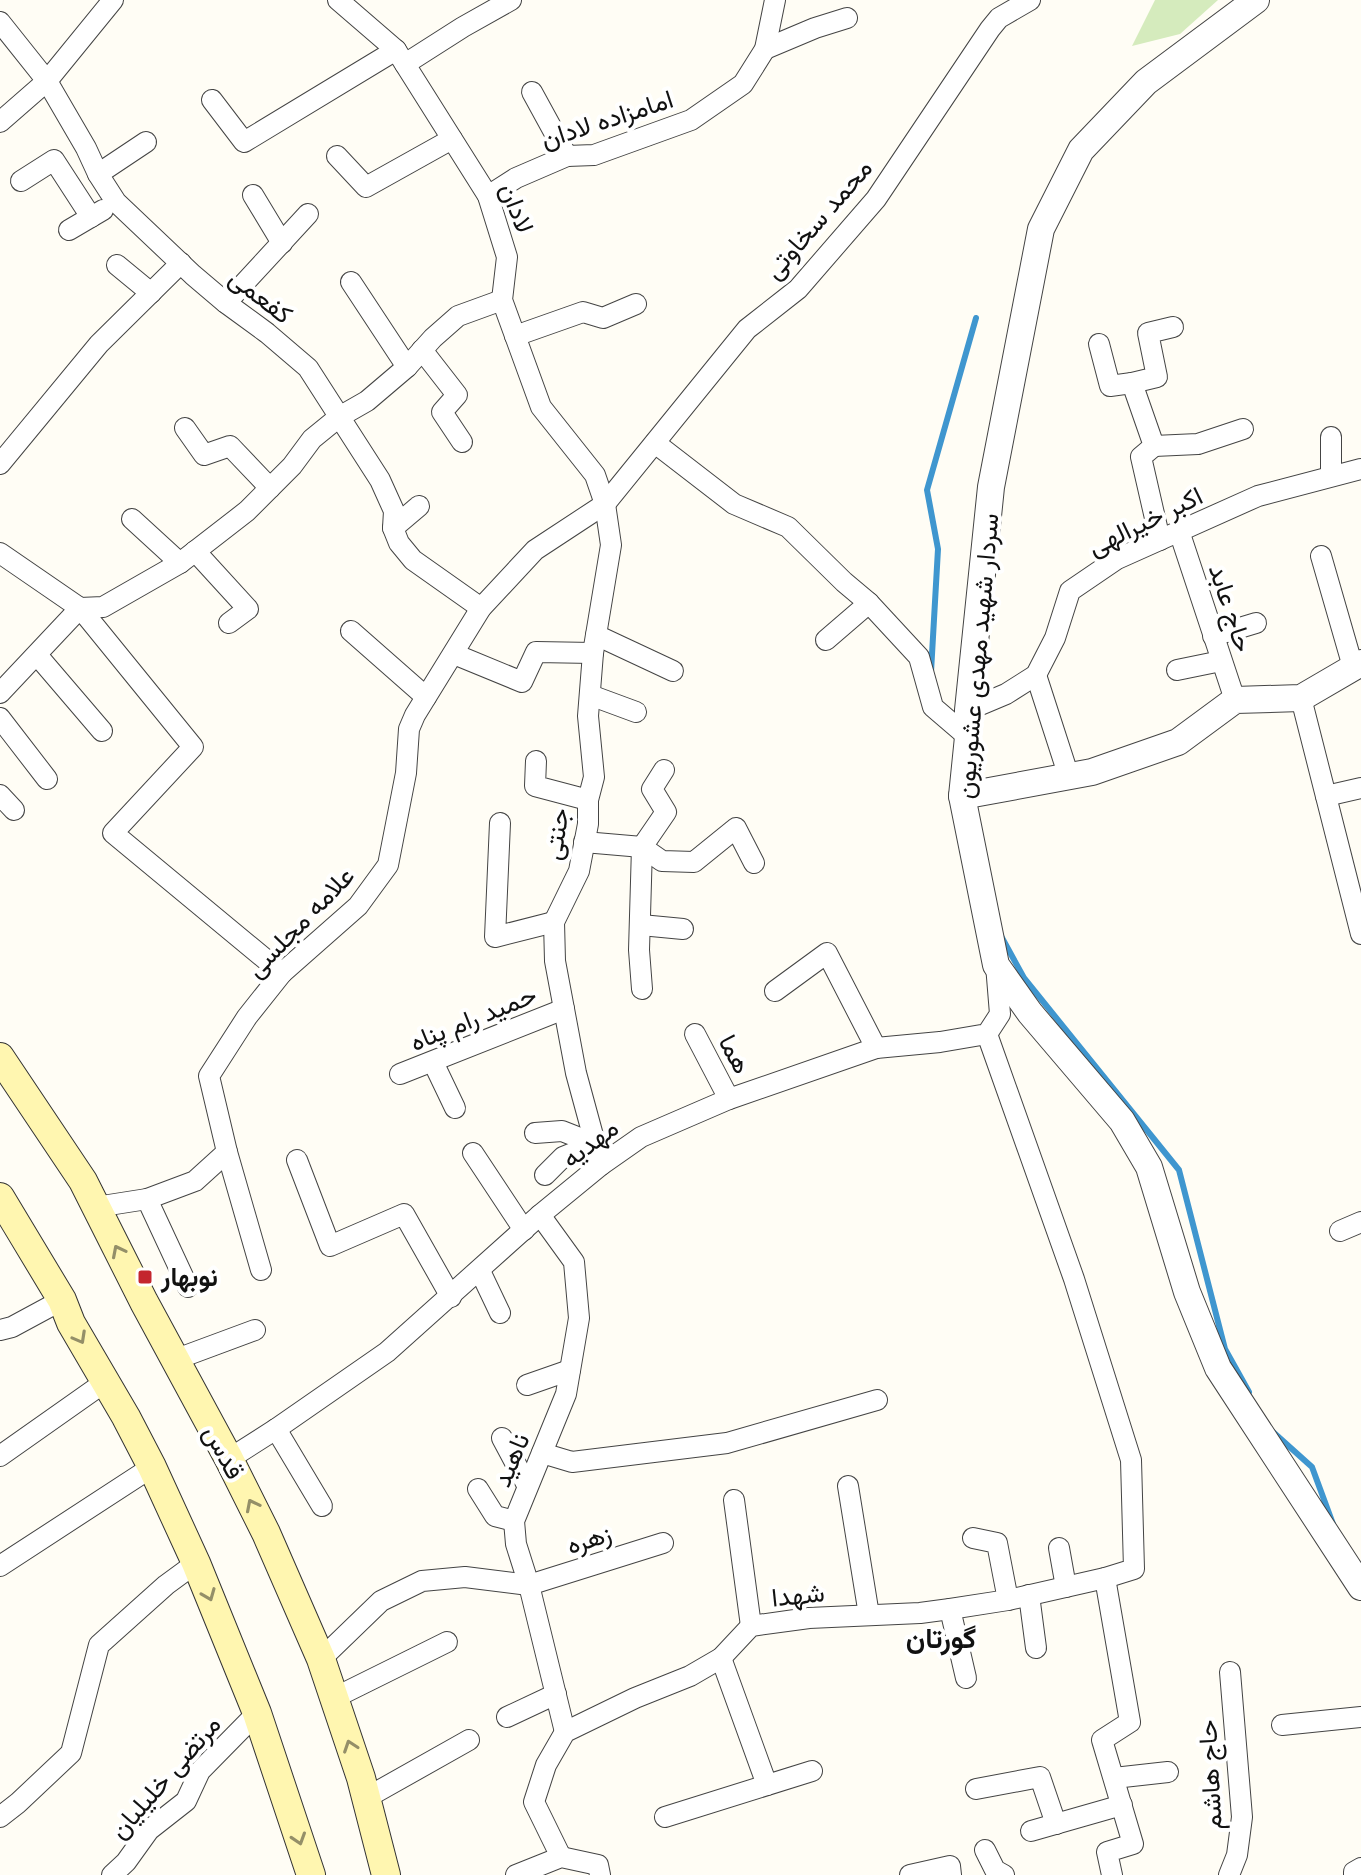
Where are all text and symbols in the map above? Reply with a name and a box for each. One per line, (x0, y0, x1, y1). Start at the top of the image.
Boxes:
street label: امامزاده لادان (537, 82, 677, 155)
street label: محمد سخاوتی (756, 152, 879, 286)
street label: لادان (493, 178, 542, 237)
street label: کفعمی (223, 261, 300, 331)
street label: اکبر خیرالهی (1082, 479, 1208, 563)
street label: سردار شهید مهدی عشوریون (948, 512, 1005, 800)
street label: حاج عابد (1200, 560, 1261, 657)
street label: جنتی (535, 805, 576, 862)
street label: علامه مجلسی (238, 859, 361, 984)
street label: حمید رام پناه (405, 977, 542, 1060)
street label: هما (712, 1028, 759, 1079)
street label: مهدیه (555, 1111, 624, 1175)
one-way arrow (112, 1244, 128, 1259)
place label: نوبهار (160, 1260, 218, 1293)
marker: نوبهار (136, 1268, 154, 1286)
one-way arrow (70, 1329, 86, 1344)
street label: قدس (197, 1419, 252, 1484)
street label: ناهید (484, 1428, 537, 1492)
one-way arrow (247, 1499, 262, 1514)
street label: زهره (562, 1516, 615, 1561)
street label: شهدا (770, 1575, 826, 1614)
one-way arrow (199, 1587, 216, 1601)
district label: گورتان (906, 1620, 976, 1656)
street label: مرتضی خلیلیان (102, 1708, 227, 1845)
street label: حاج هاشم (1190, 1719, 1231, 1831)
one-way arrow (344, 1740, 360, 1754)
one-way arrow (290, 1831, 306, 1845)

